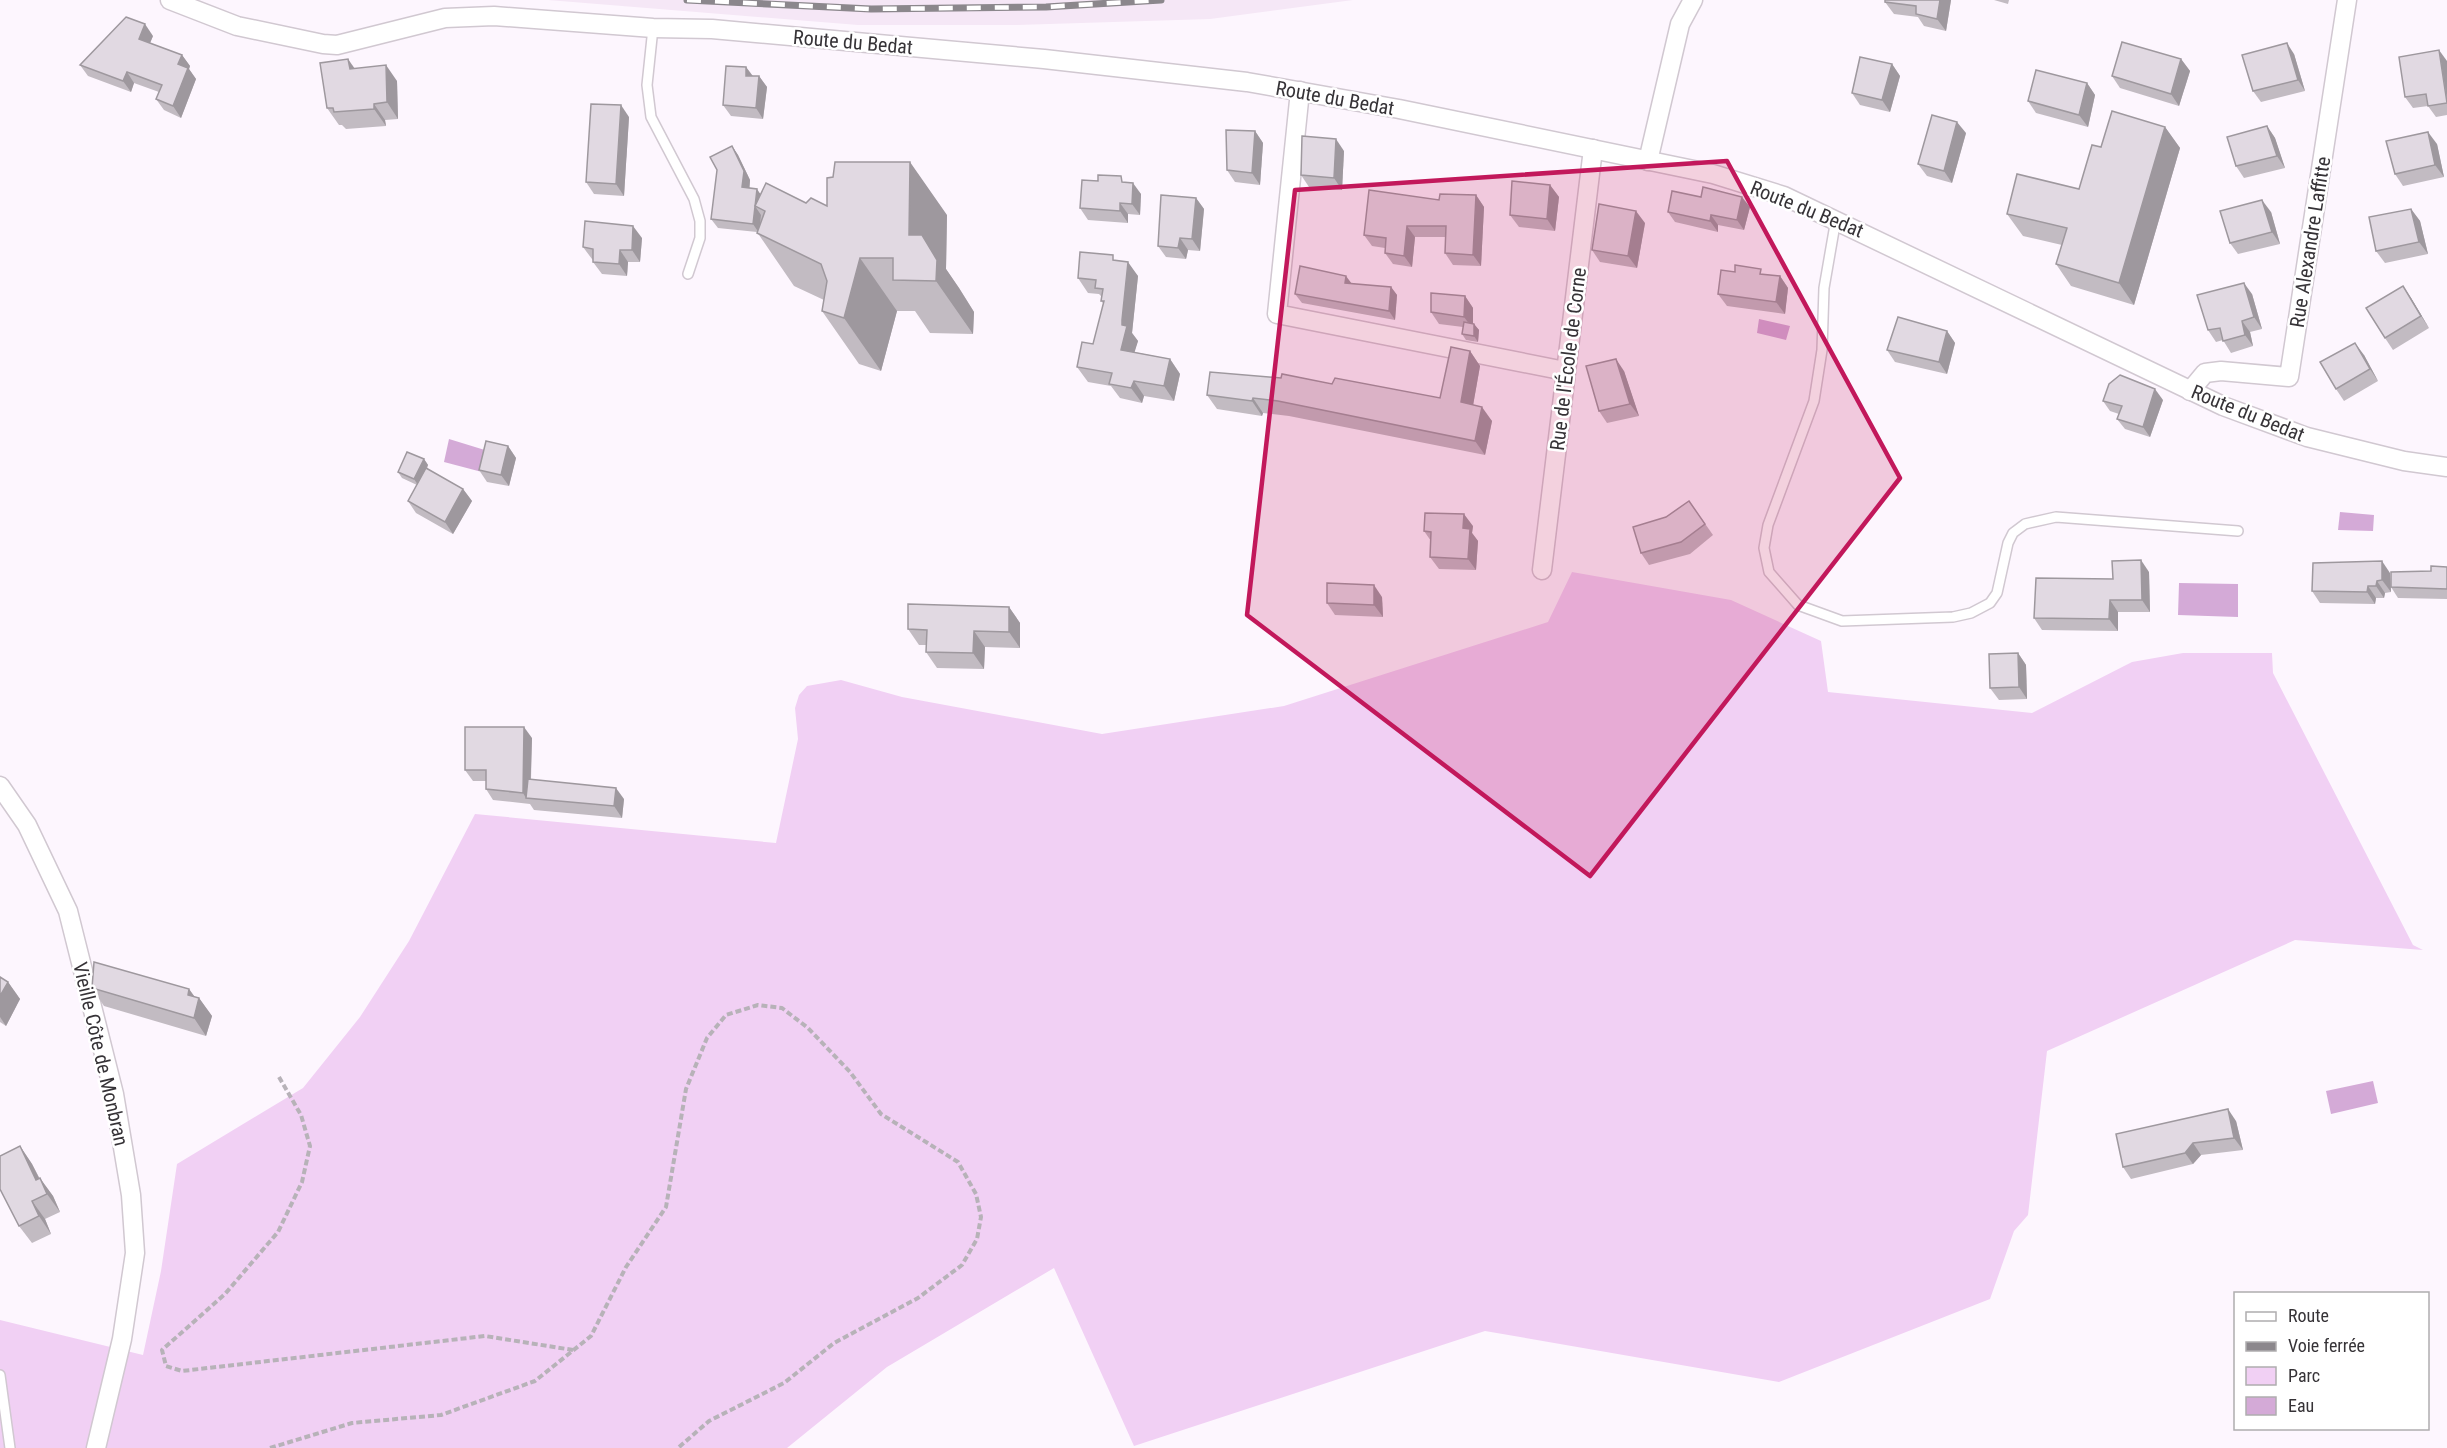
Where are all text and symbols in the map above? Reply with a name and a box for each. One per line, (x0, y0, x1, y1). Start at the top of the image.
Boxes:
street label: Route du Bedat (792, 25, 914, 59)
street label: Route du Bedat (1274, 76, 1396, 120)
street label: Rue Alexandre Laffitte (2285, 155, 2335, 329)
street label: Route du Bedat (1747, 175, 1867, 243)
street label: Rue de l'École de Corne (1545, 266, 1591, 452)
street label: Route du Bedat (2188, 379, 2308, 447)
street label: Vieille Côte de Monbran (68, 960, 134, 1148)
legend (2234, 1292, 2429, 1430)
text: Route (2288, 1305, 2329, 1326)
text: Voie ferrée (2288, 1335, 2365, 1356)
text: Parc (2288, 1365, 2320, 1386)
text: Eau (2288, 1395, 2314, 1416)

